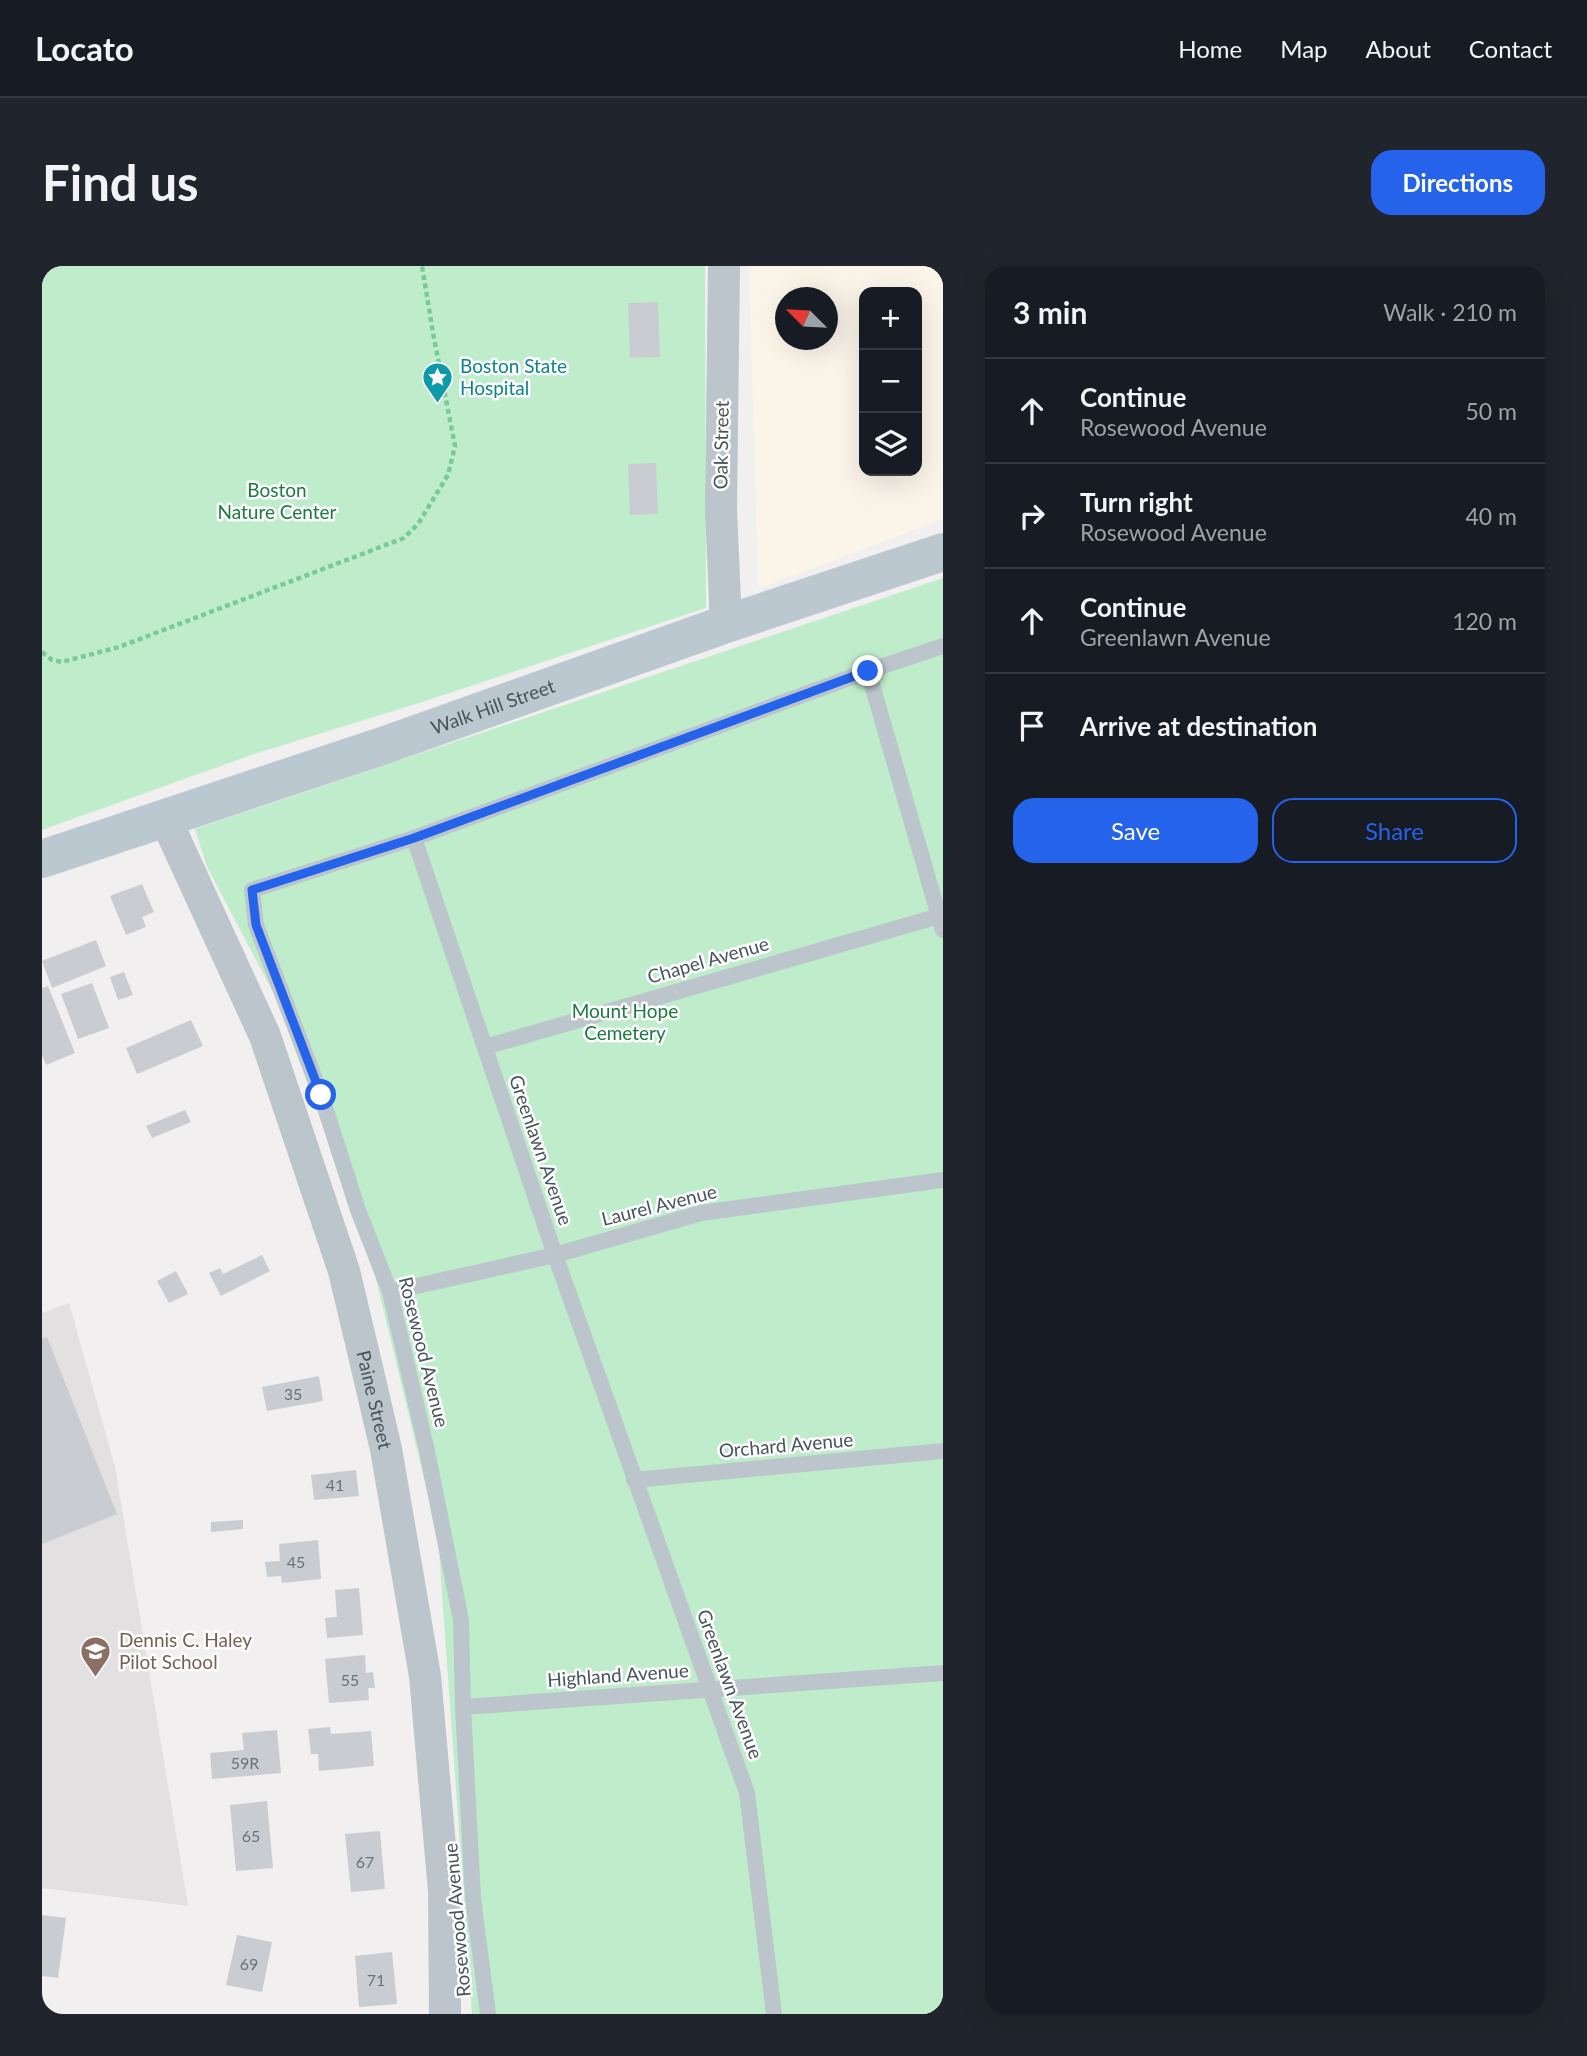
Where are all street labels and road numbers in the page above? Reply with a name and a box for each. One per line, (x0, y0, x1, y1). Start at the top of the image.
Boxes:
street label: Oak Street (708, 400, 733, 490)
street label: Walk Hill Street (428, 674, 558, 739)
street label: Chapel Avenue (645, 931, 771, 988)
street label: Greenlawn Avenue (505, 1072, 578, 1228)
street label: Laurel Avenue (599, 1179, 719, 1230)
street label: Rosewood Avenue (395, 1274, 454, 1430)
street label: Paine Street (352, 1348, 398, 1451)
street label: Orchard Avenue (718, 1427, 854, 1462)
street label: Greenlawn Avenue (693, 1606, 768, 1762)
street label: Highland Avenue (546, 1658, 689, 1691)
street label: Rosewood Avenue (438, 1842, 475, 1998)

